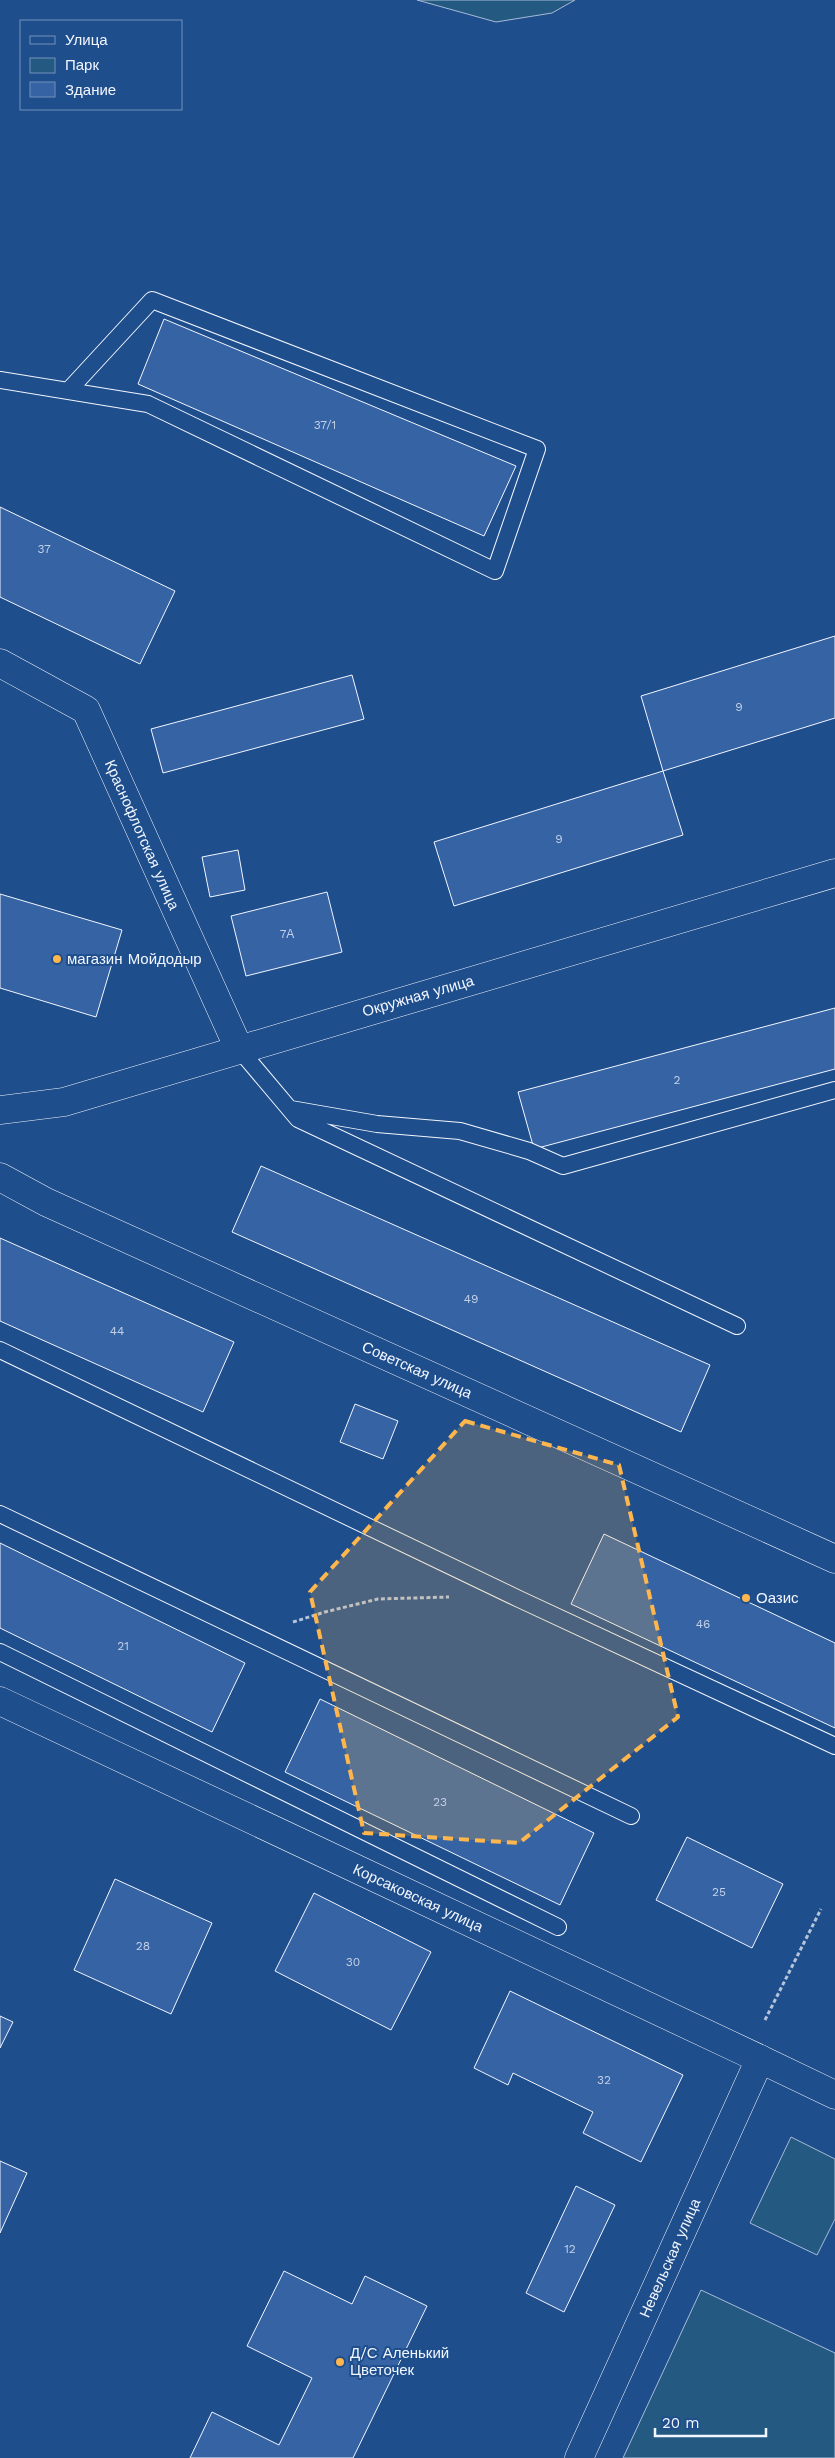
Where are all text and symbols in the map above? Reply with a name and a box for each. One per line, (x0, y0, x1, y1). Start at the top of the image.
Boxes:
legend (20, 20, 182, 110)
text: Улица (65, 31, 108, 49)
text: Парк (65, 56, 99, 74)
text: Здание (65, 81, 116, 99)
house number: 37/1 (314, 418, 336, 432)
house number: 37 (37, 542, 51, 556)
house number: 9 (735, 700, 743, 714)
street label: Краснофлотская улица (101, 757, 184, 913)
house number: 9 (555, 832, 563, 846)
house number: 7А (280, 927, 294, 941)
place label: магазин Мойдодыр (67, 950, 202, 968)
marker: магазин Мойдодыр (51, 953, 63, 965)
street label: Окружная улица (360, 971, 476, 1021)
house number: 2 (674, 1073, 681, 1087)
house number: 49 (464, 1292, 478, 1306)
house number: 44 (110, 1324, 124, 1338)
street label: Советская улица (359, 1338, 475, 1403)
place label: Оазис (756, 1589, 799, 1607)
marker: Оазис (740, 1592, 752, 1604)
house number: 46 (696, 1617, 710, 1631)
house number: 21 (117, 1639, 129, 1653)
house number: 23 (433, 1795, 447, 1809)
street label: Корсаковская улица (350, 1860, 486, 1936)
house number: 25 (712, 1885, 726, 1899)
house number: 28 (136, 1939, 150, 1953)
house number: 30 (346, 1955, 360, 1969)
house number: 32 (597, 2073, 611, 2087)
street label: Невельская улица (636, 2195, 705, 2320)
house number: 12 (564, 2242, 576, 2256)
place label: Д/С Аленький Цветочек (350, 2344, 449, 2379)
marker: Д/С Аленький Цветочек (334, 2356, 346, 2368)
scale bar (655, 2406, 766, 2438)
text: 20 m (662, 2414, 700, 2432)

